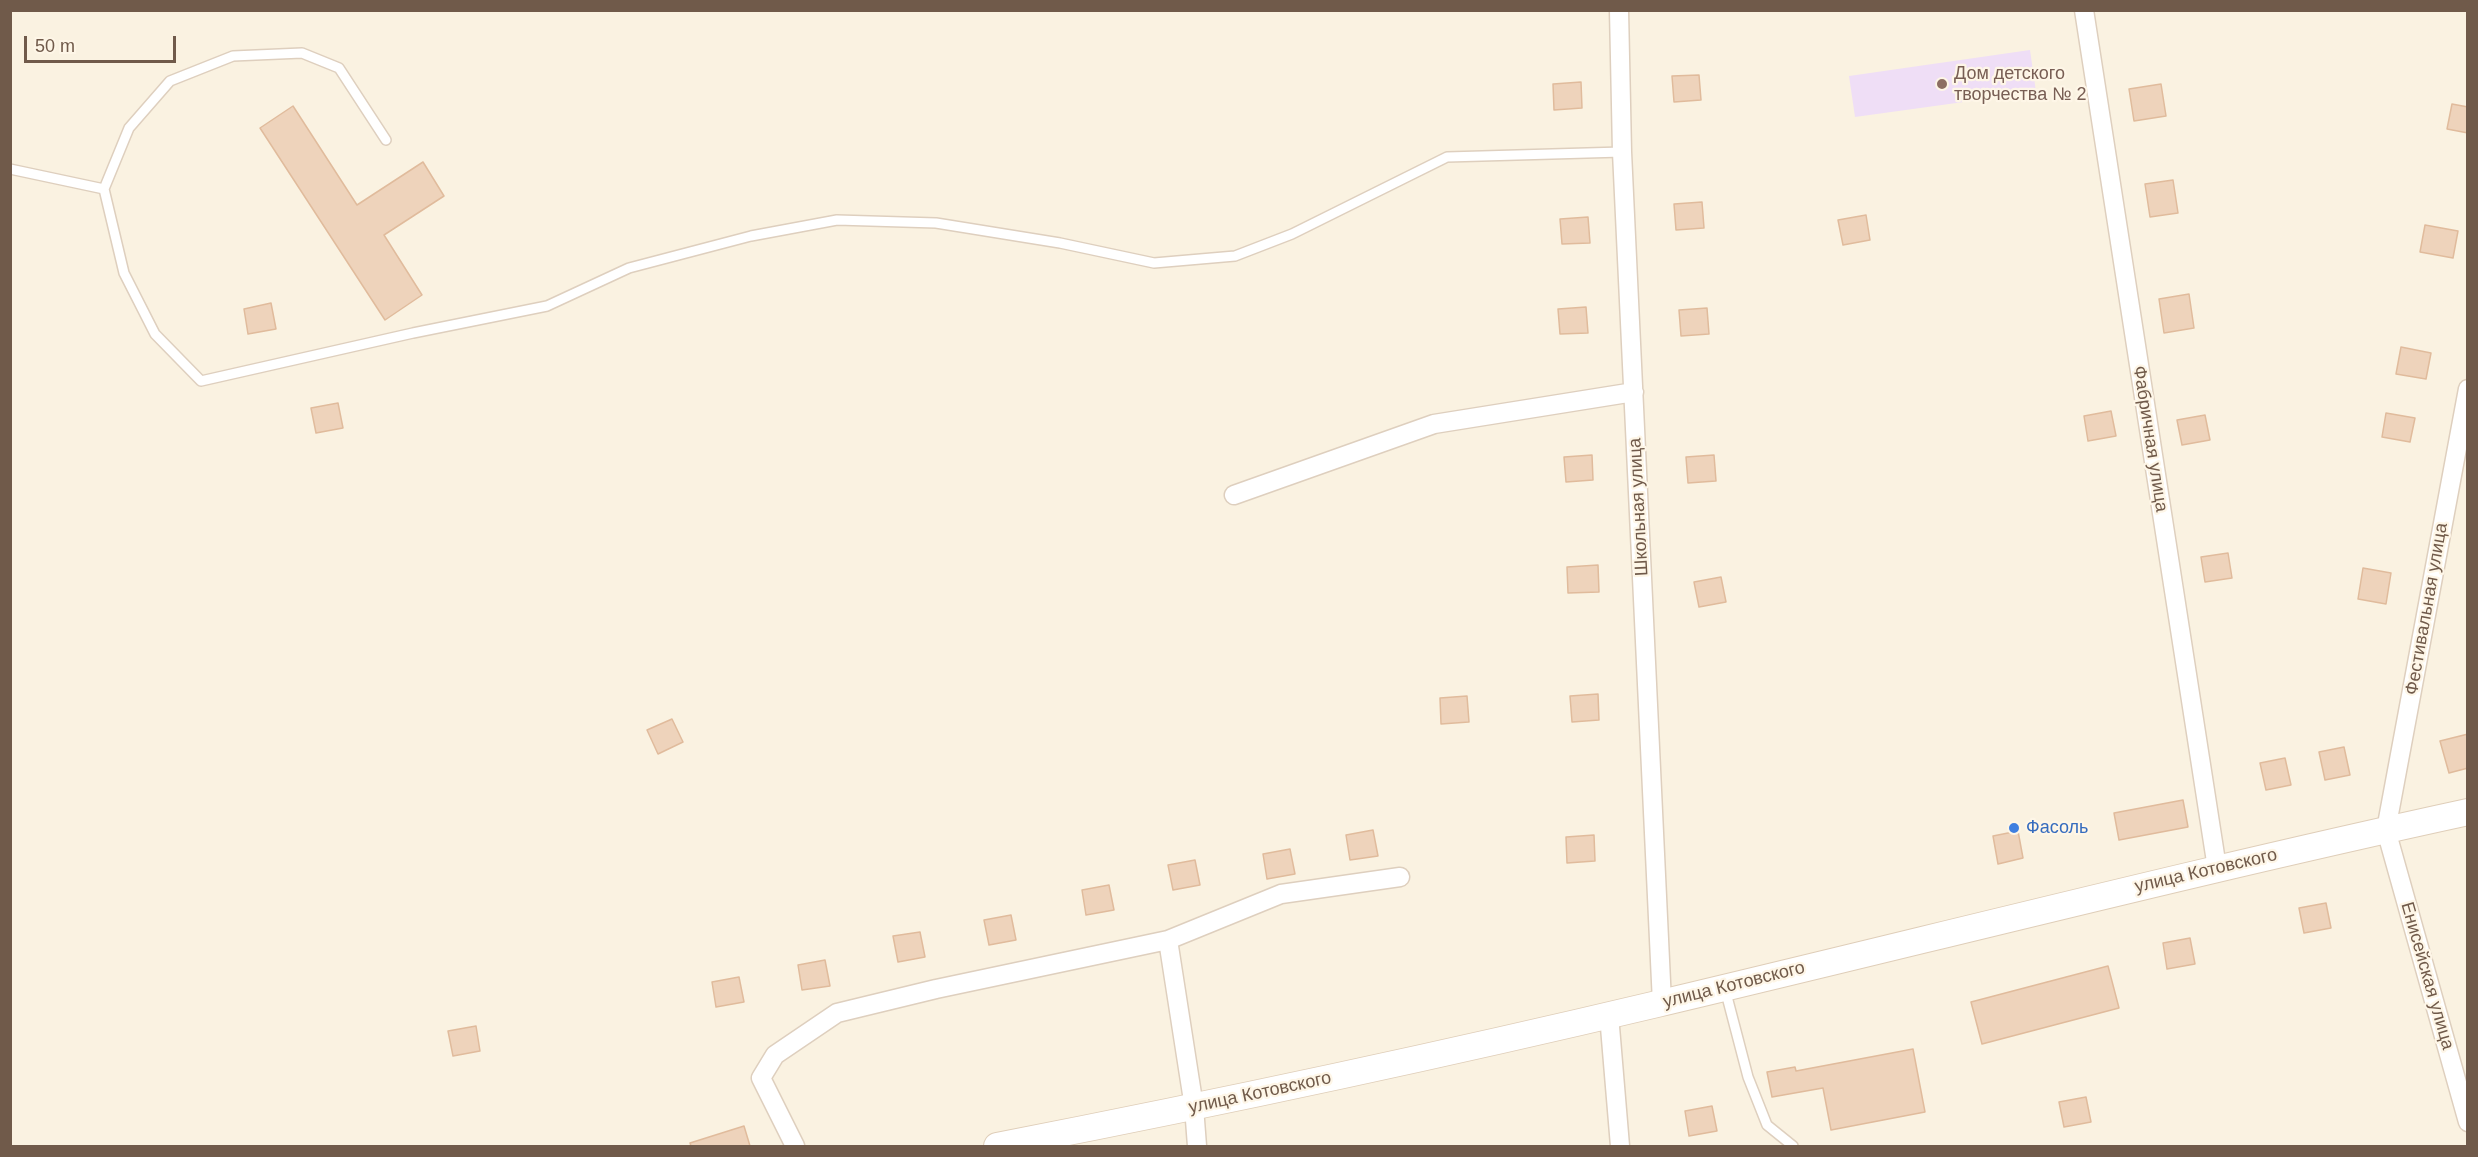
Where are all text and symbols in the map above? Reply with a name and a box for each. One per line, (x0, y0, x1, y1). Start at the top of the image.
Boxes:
scale bar (27, 24, 178, 62)
text: 50 m (35, 36, 75, 56)
place label: Дом детского творчества № 2 (1954, 63, 2087, 106)
marker: Дом детского творчества № 2 (1935, 77, 1949, 91)
street label: Фабричная улица (2128, 364, 2172, 514)
street label: Школьная улица (1625, 437, 1653, 577)
street label: Фестивальная улица (2401, 521, 2453, 697)
place label: Фасоль (2026, 817, 2088, 839)
marker: Фасоль (2007, 821, 2021, 835)
street label: улица Котовского (2133, 844, 2279, 898)
street label: Енисейская улица (2396, 900, 2458, 1052)
street label: улица Котовского (1661, 957, 1807, 1013)
street label: улица Котовского (1187, 1067, 1333, 1119)

